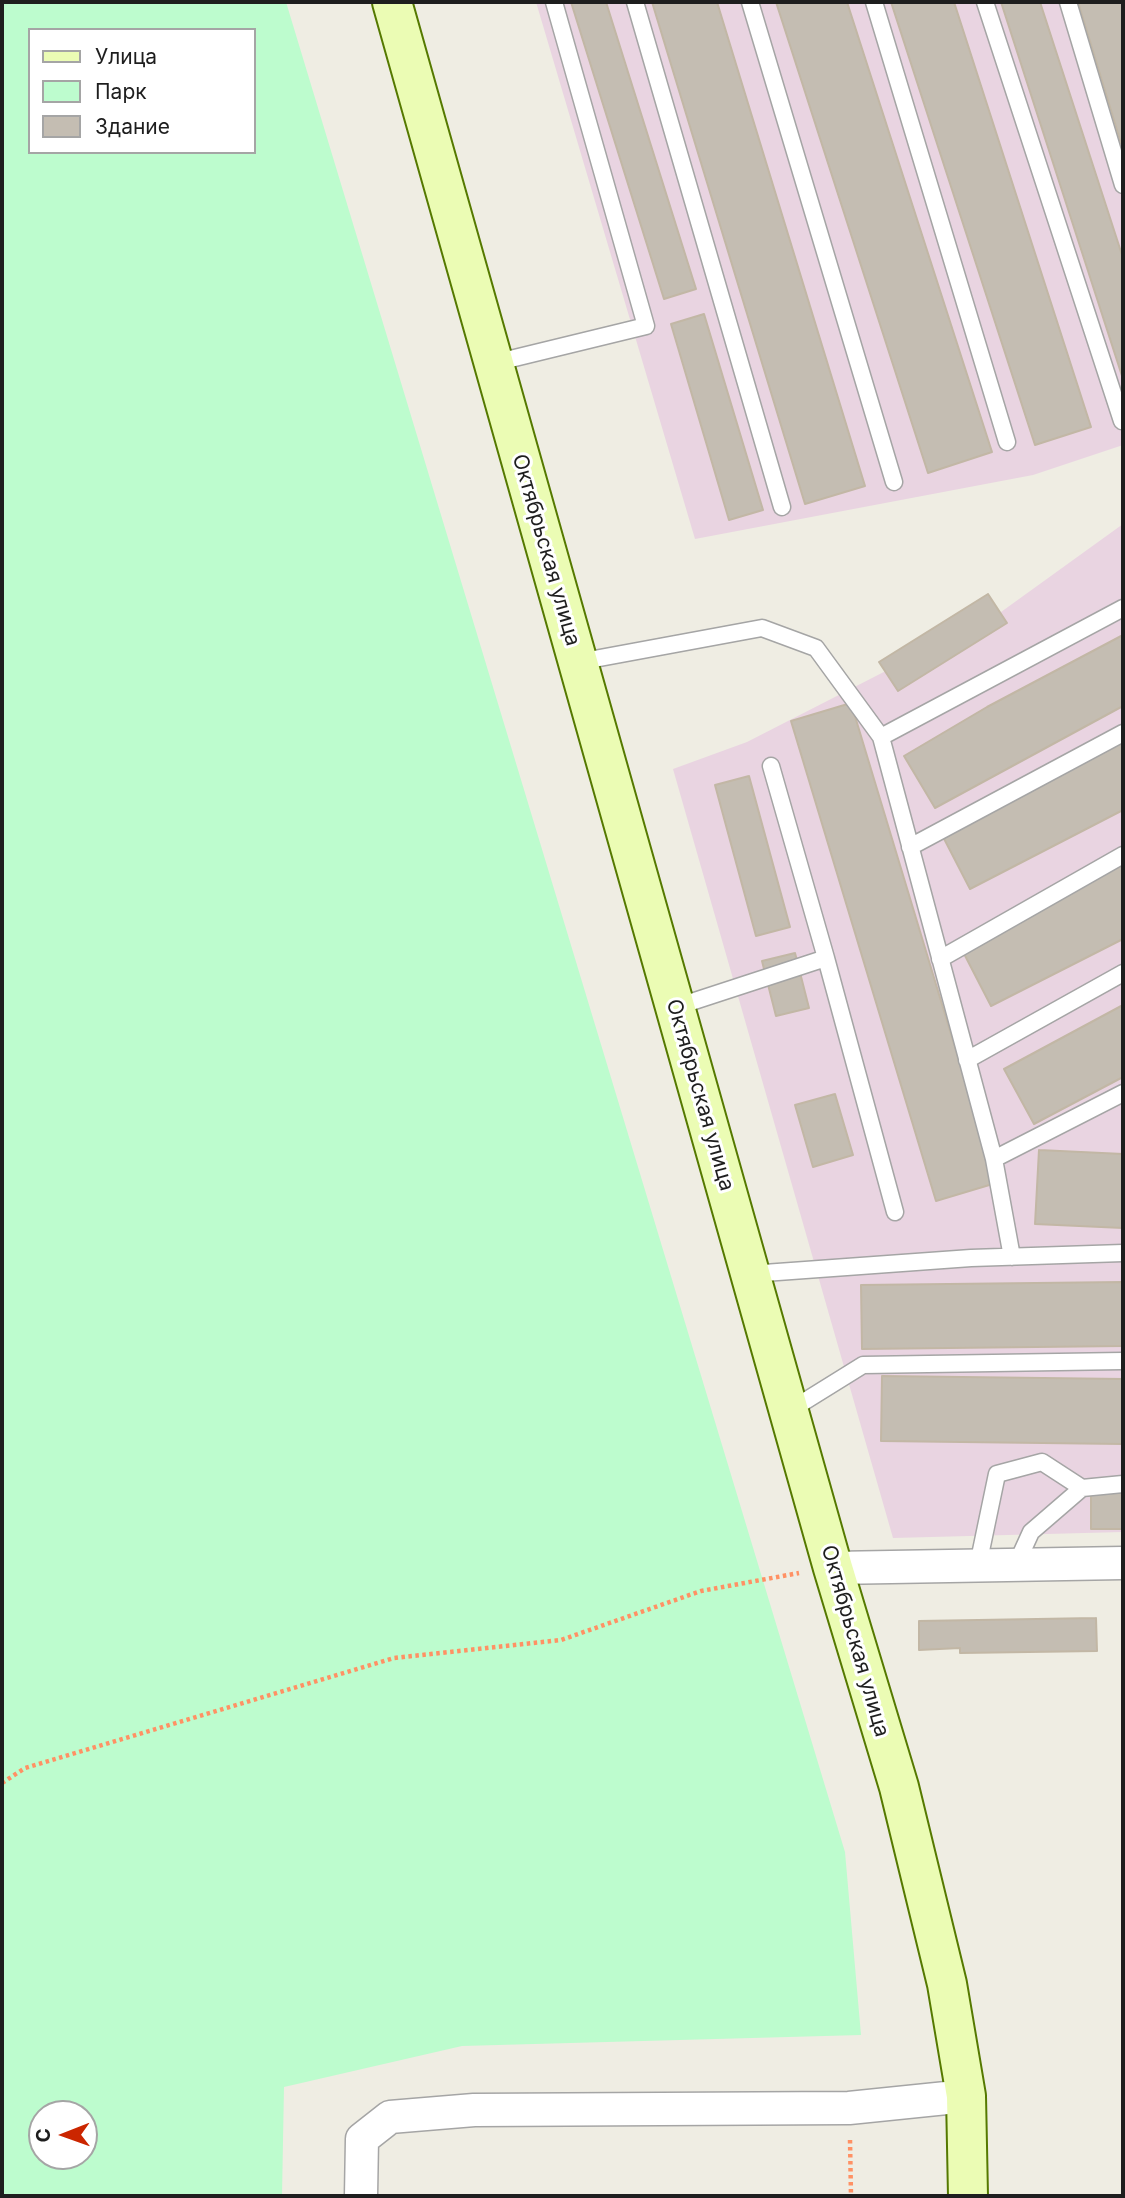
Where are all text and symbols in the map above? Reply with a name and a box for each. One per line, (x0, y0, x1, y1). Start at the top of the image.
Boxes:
legend (28, 28, 256, 154)
text: Улица (95, 44, 157, 69)
text: Парк (95, 79, 147, 104)
text: Здание (95, 114, 170, 139)
street label: Октябрьская улица (507, 451, 585, 649)
street label: Октябрьская улица (661, 996, 739, 1194)
street label: Октябрьская улица (816, 1542, 894, 1740)
north arrow (28, 2100, 98, 2170)
text: С (32, 2128, 55, 2143)

